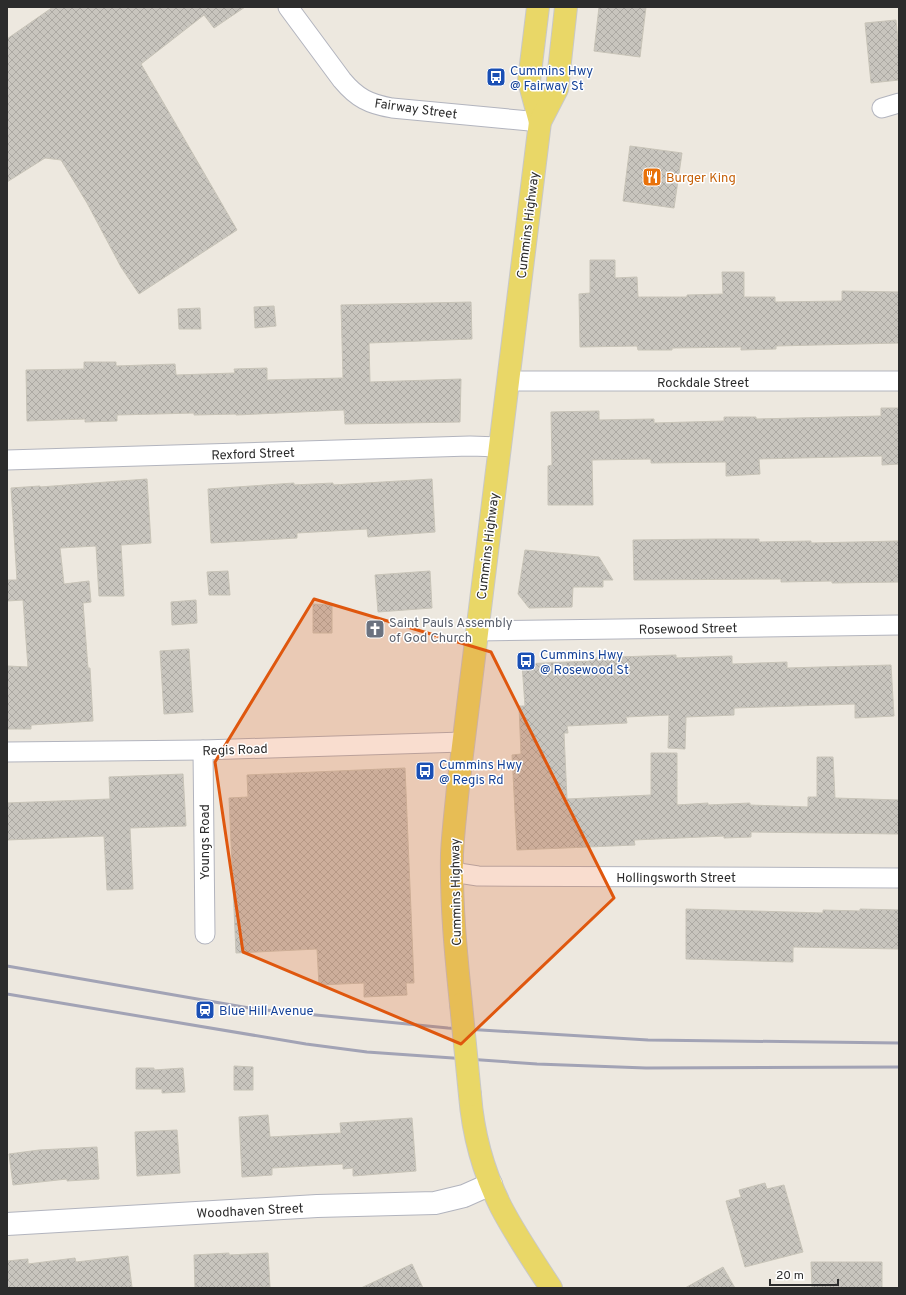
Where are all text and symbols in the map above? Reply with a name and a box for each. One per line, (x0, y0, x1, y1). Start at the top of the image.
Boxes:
place label: Cummins Hwy @ Fairway St (510, 64, 593, 95)
bus stop icon: Cummins Hwy @ Fairway St (485, 66, 507, 88)
street label: Fairway Street (373, 96, 458, 124)
restaurant icon: Burger King (641, 166, 663, 188)
street label: Cummins Highway (514, 171, 543, 280)
place label: Burger King (666, 171, 736, 187)
street label: Rockdale Street (657, 376, 749, 392)
street label: Rexford Street (211, 446, 295, 464)
street label: Cummins Highway (474, 492, 503, 601)
place label: Saint Pauls Assembly of God Church (389, 616, 513, 647)
church icon: Saint Pauls Assembly of God Church (364, 618, 386, 640)
street label: Rosewood Street (639, 621, 738, 639)
place label: Cummins Hwy @ Rosewood St (540, 648, 629, 679)
bus stop icon: Cummins Hwy @ Rosewood St (515, 650, 537, 672)
street label: Regis Road (202, 742, 268, 760)
place label: Cummins Hwy @ Regis Rd (439, 758, 522, 789)
bus stop icon: Cummins Hwy @ Regis Rd (414, 760, 436, 782)
street label: Youngs Road (198, 804, 214, 880)
street label: Cummins Highway (448, 838, 466, 946)
street label: Hollingsworth Street (616, 871, 736, 887)
station icon: Blue Hill Avenue (194, 999, 216, 1021)
place label: Blue Hill Avenue (219, 1004, 313, 1020)
street label: Woodhaven Street (196, 1201, 304, 1223)
scale bar (770, 1261, 838, 1287)
text: 20 m (776, 1268, 804, 1284)

